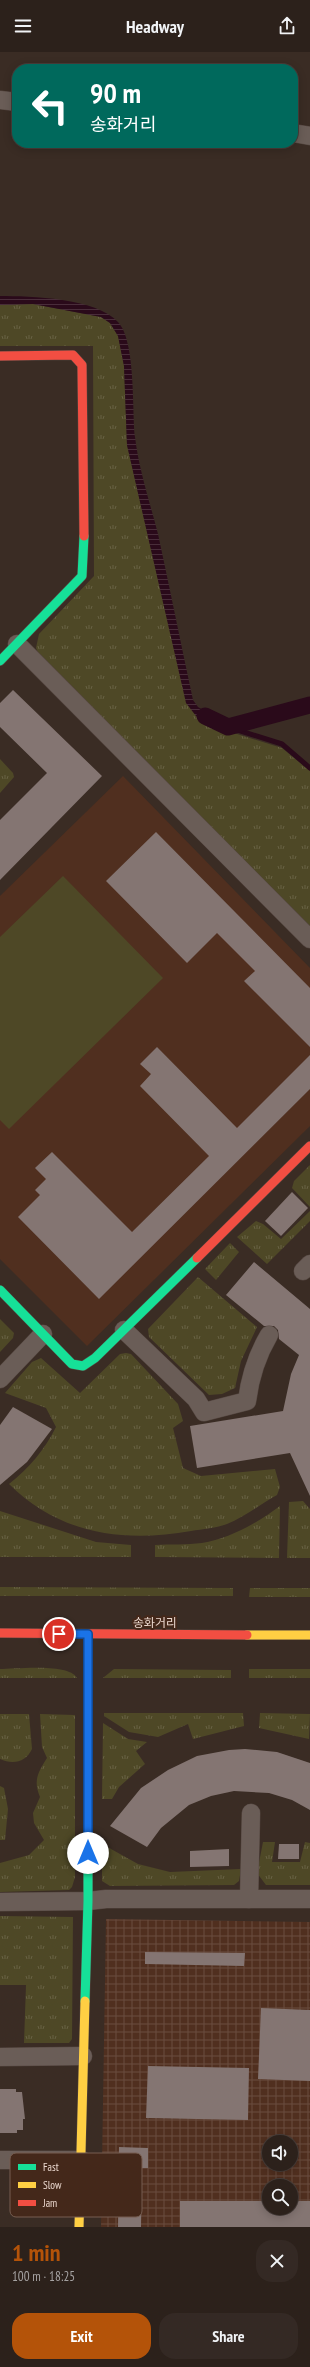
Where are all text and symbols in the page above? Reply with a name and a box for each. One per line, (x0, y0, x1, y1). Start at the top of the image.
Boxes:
icon: menu (12, 15, 34, 37)
text: Headway (126, 15, 184, 38)
icon: share (276, 15, 298, 37)
text: 90 m (90, 74, 141, 111)
icon: left (24, 80, 76, 132)
text: 송화거리 (90, 113, 156, 136)
street label: 송화거리 (133, 1615, 177, 1630)
pin (42, 1617, 76, 1651)
icon: arrive (48, 1623, 70, 1645)
position arrow (67, 1832, 109, 1874)
map controls (262, 2135, 298, 2215)
button: sound (262, 2135, 298, 2171)
legend (10, 2153, 142, 2217)
text: Fast (43, 2160, 59, 2174)
text: Slow (43, 2178, 62, 2192)
button: search (262, 2179, 298, 2215)
text: Jam (42, 2196, 57, 2210)
text: 1 min (12, 2237, 60, 2268)
button: close (256, 2240, 298, 2282)
text: 100 m · 18:25 (12, 2268, 75, 2285)
button: Exit (12, 2313, 151, 2359)
button: Share (159, 2313, 298, 2359)

